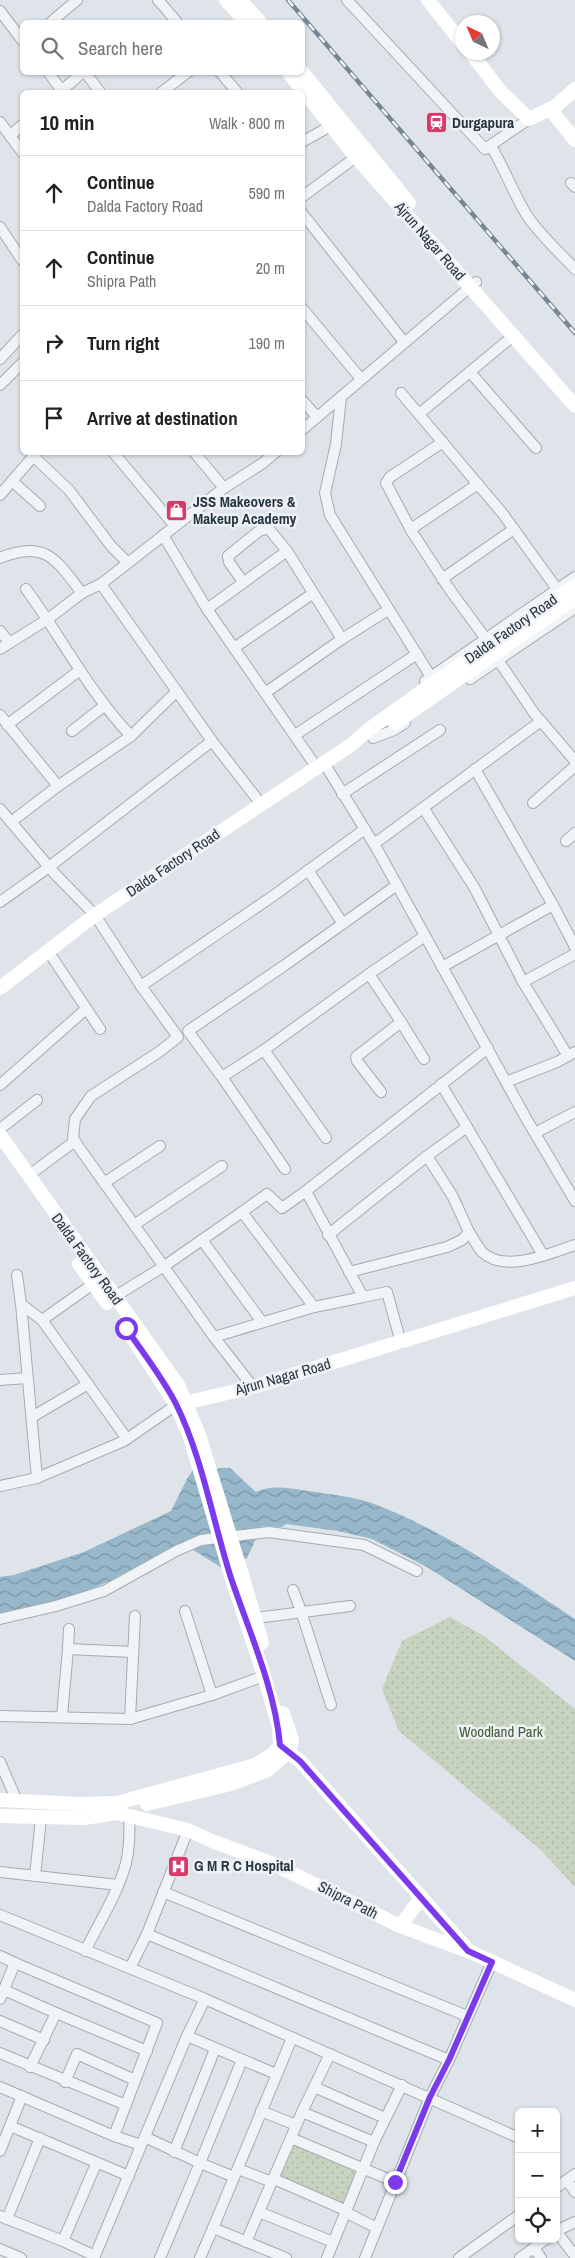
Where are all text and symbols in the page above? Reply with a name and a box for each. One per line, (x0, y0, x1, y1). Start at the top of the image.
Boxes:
north arrow (455, 15, 500, 60)
search box (20, 20, 305, 75)
icon: search (38, 34, 66, 62)
text: Search here (78, 35, 163, 61)
text: 10 min (40, 108, 95, 137)
station icon: Durgapura (424, 111, 448, 135)
text: Walk · 800 m (209, 112, 285, 134)
place label: Durgapura (452, 112, 514, 133)
text: Continue (87, 169, 155, 195)
icon: ahead (40, 179, 68, 207)
text: 590 m (249, 182, 285, 204)
text: Dalda Factory Road (87, 195, 203, 217)
street label: Ajrun Nagar Road (390, 196, 471, 285)
text: Continue (87, 244, 155, 270)
icon: ahead (40, 254, 68, 282)
text: 20 m (256, 257, 285, 279)
text: Shipra Path (87, 270, 156, 292)
icon: right (40, 329, 68, 357)
text: Turn right (87, 330, 159, 356)
text: 190 m (249, 332, 285, 354)
icon: arrive (40, 404, 68, 432)
text: Arrive at destination (87, 405, 238, 431)
place label: JSS Makeovers & Makeup Academy (193, 491, 297, 529)
shop icon: JSS Makeovers & Makeup Academy (165, 499, 189, 523)
street label: Dalda Factory Road (460, 589, 561, 668)
street label: Dalda Factory Road (122, 823, 224, 902)
street label: Dalda Factory Road (47, 1209, 128, 1309)
route start (115, 1317, 138, 1340)
street label: Ajrun Nagar Road (232, 1353, 333, 1400)
park label: Woodland Park (459, 1721, 544, 1742)
hospital icon: G M R C Hospital (166, 1854, 190, 1878)
place label: G M R C Hospital (194, 1855, 294, 1876)
street label: Shipra Path (315, 1875, 382, 1924)
map controls (515, 2108, 560, 2243)
button: + (515, 2108, 560, 2153)
button: − (515, 2153, 560, 2198)
route end (384, 2171, 407, 2194)
button: locate (515, 2198, 560, 2243)

